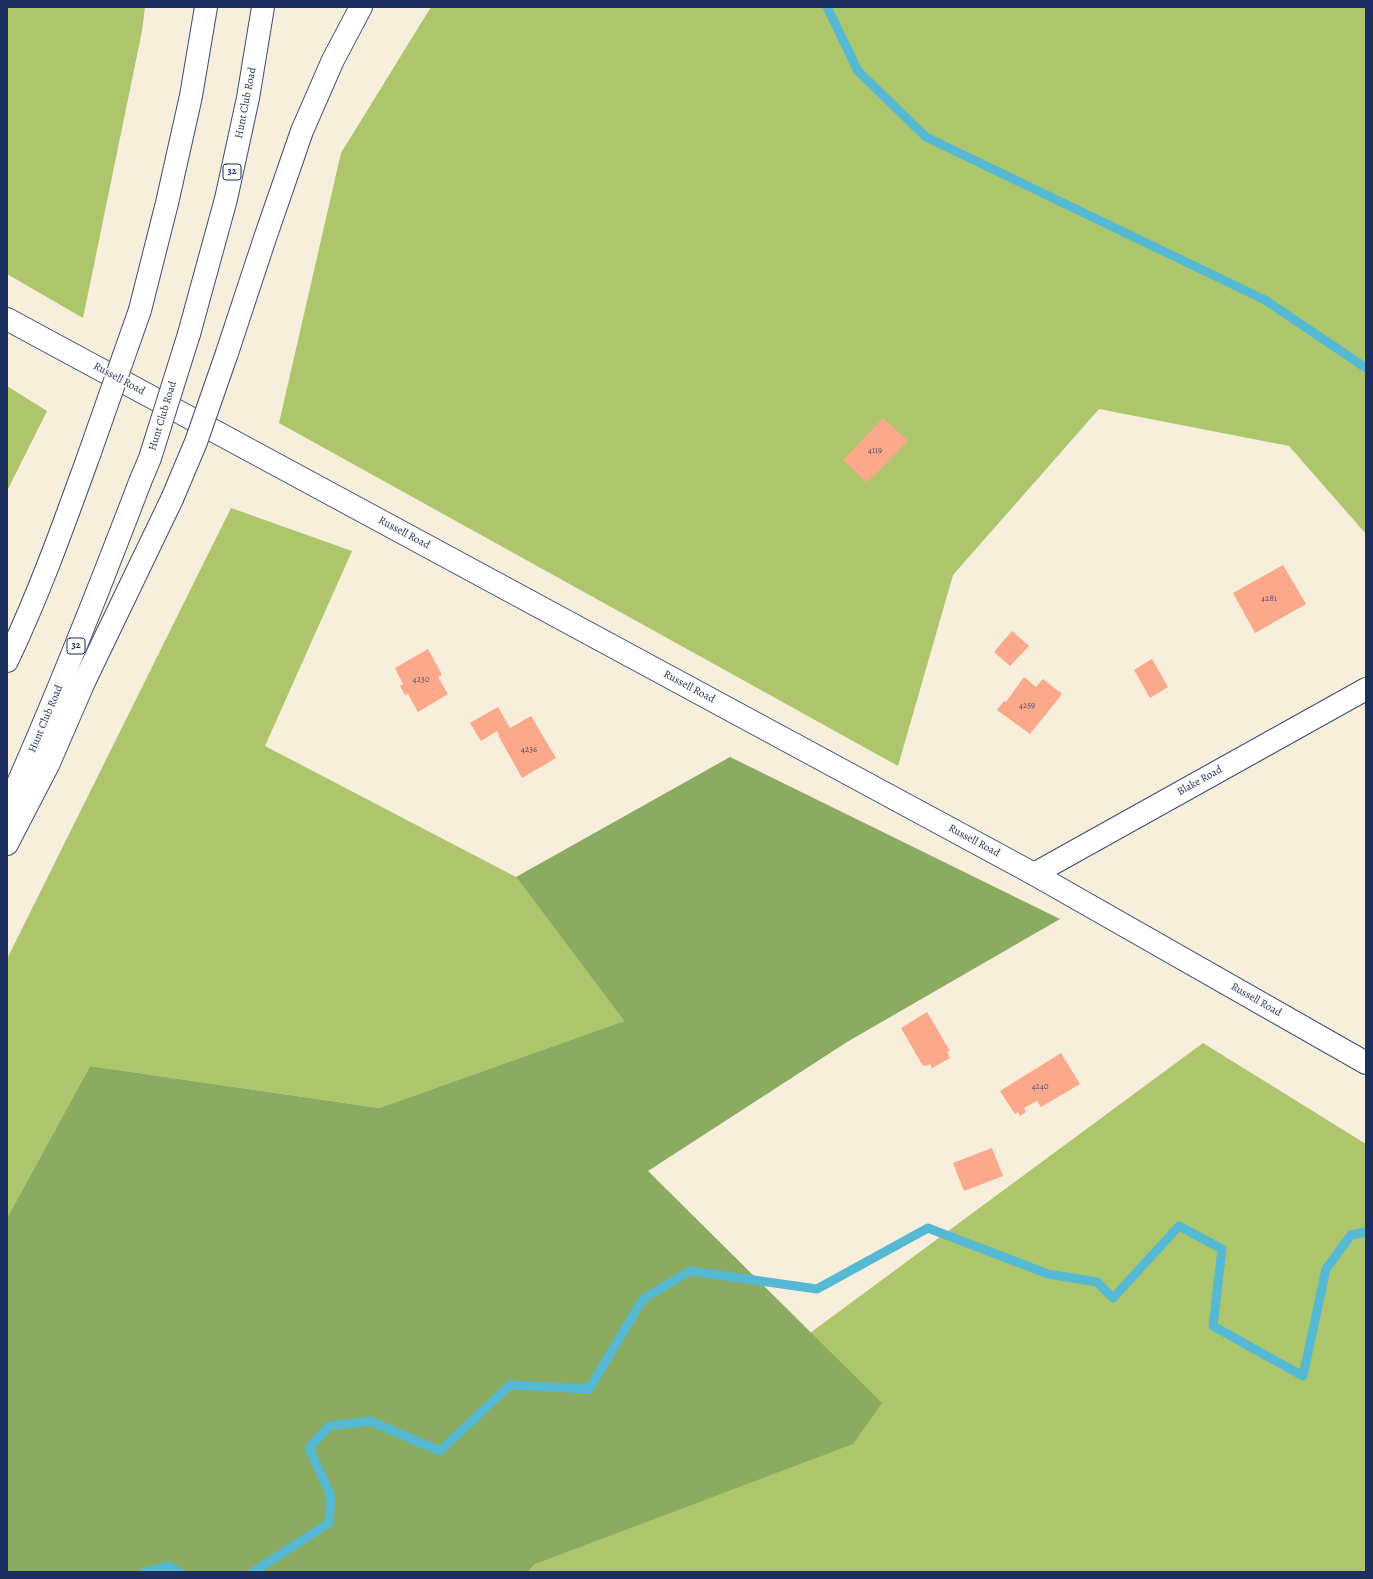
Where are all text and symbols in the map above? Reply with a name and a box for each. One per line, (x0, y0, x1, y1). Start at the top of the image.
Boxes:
street label: Hunt Club Road (233, 66, 259, 140)
road number: 32 (223, 164, 241, 180)
street label: Russell Road (91, 360, 147, 398)
street label: Hunt Club Road (146, 380, 180, 452)
house number: 4119 (868, 446, 882, 456)
street label: Russell Road (376, 514, 432, 552)
house number: 4281 (1261, 594, 1277, 604)
road number: 32 (67, 638, 85, 654)
street label: Russell Road (661, 668, 717, 706)
house number: 4230 (413, 675, 429, 685)
street label: Hunt Club Road (26, 683, 66, 755)
house number: 4259 (1019, 701, 1035, 711)
house number: 4236 (521, 745, 537, 755)
street label: Blake Road (1175, 763, 1225, 799)
street label: Russell Road (946, 822, 1002, 860)
street label: Russell Road (1228, 980, 1284, 1020)
house number: 4240 (1031, 1082, 1049, 1092)

